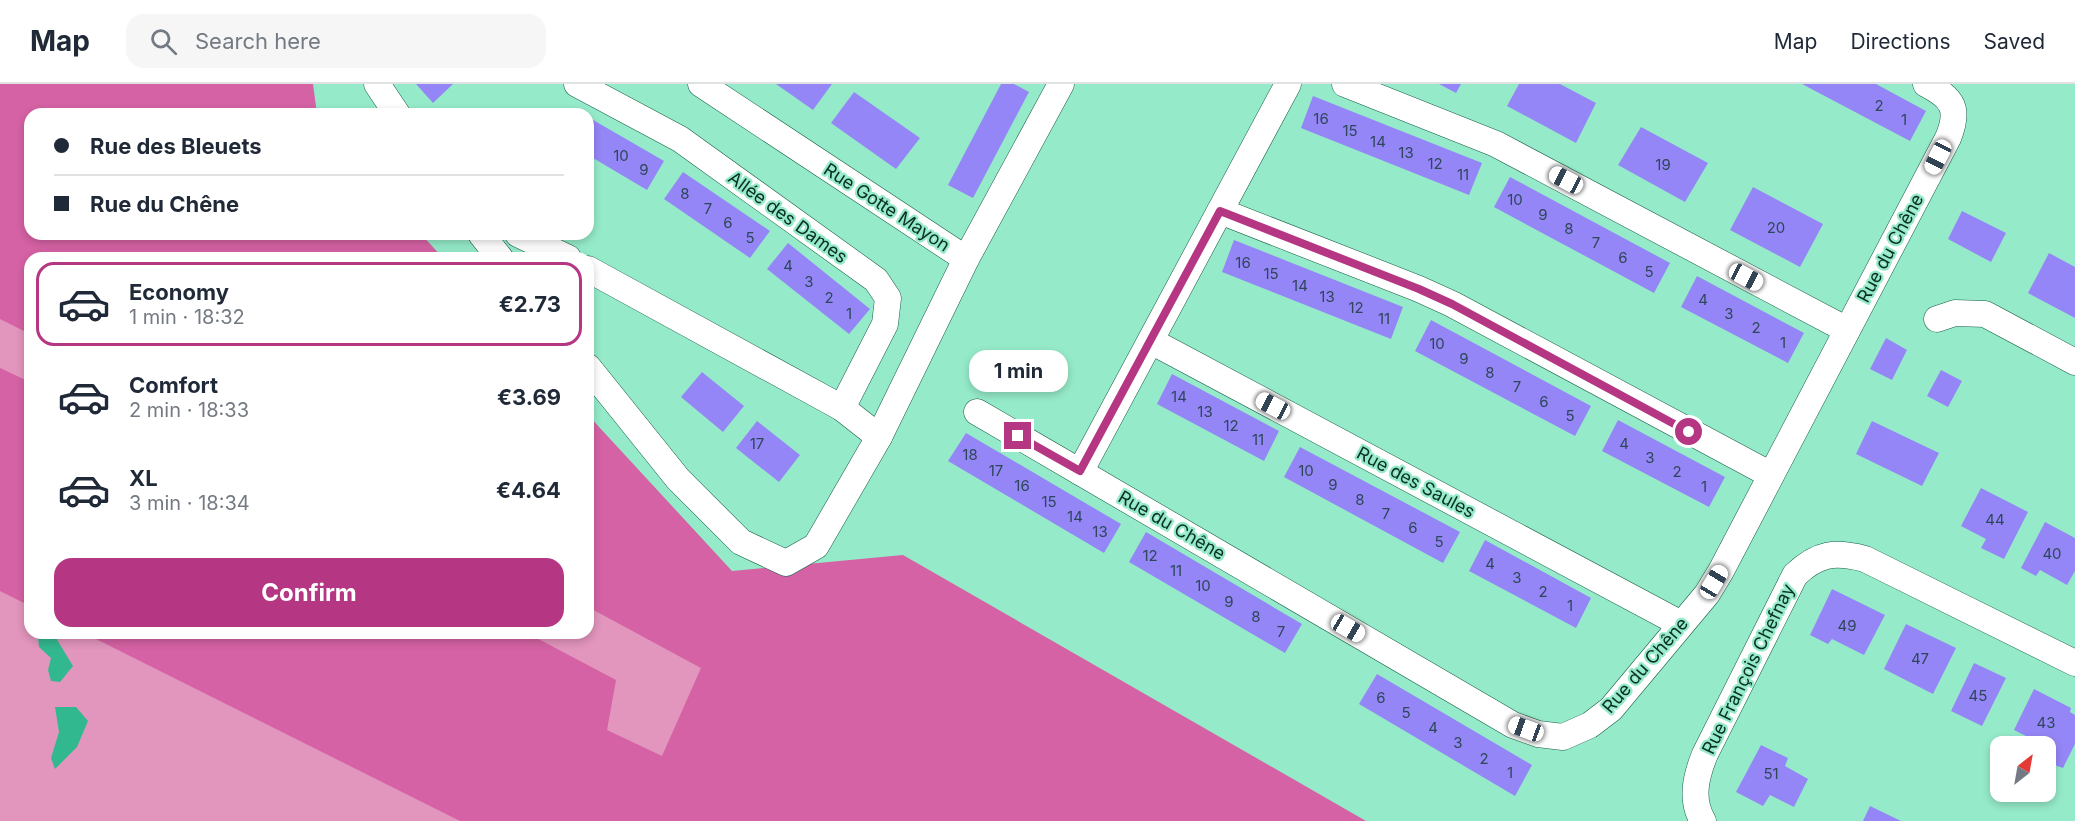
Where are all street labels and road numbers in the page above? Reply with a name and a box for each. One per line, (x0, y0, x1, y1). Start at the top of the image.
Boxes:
street label: Rue Gotte Mayon (820, 158, 954, 256)
street label: Allée des Dames (724, 167, 852, 267)
street label: Rue du Chêne (1853, 190, 1927, 306)
street label: Rue des Saules (1353, 442, 1479, 522)
street label: Rue du Chêne (1115, 486, 1229, 564)
street label: Rue François Chefnay (1698, 580, 1798, 758)
street label: Rue du Chêne (1598, 613, 1692, 717)

